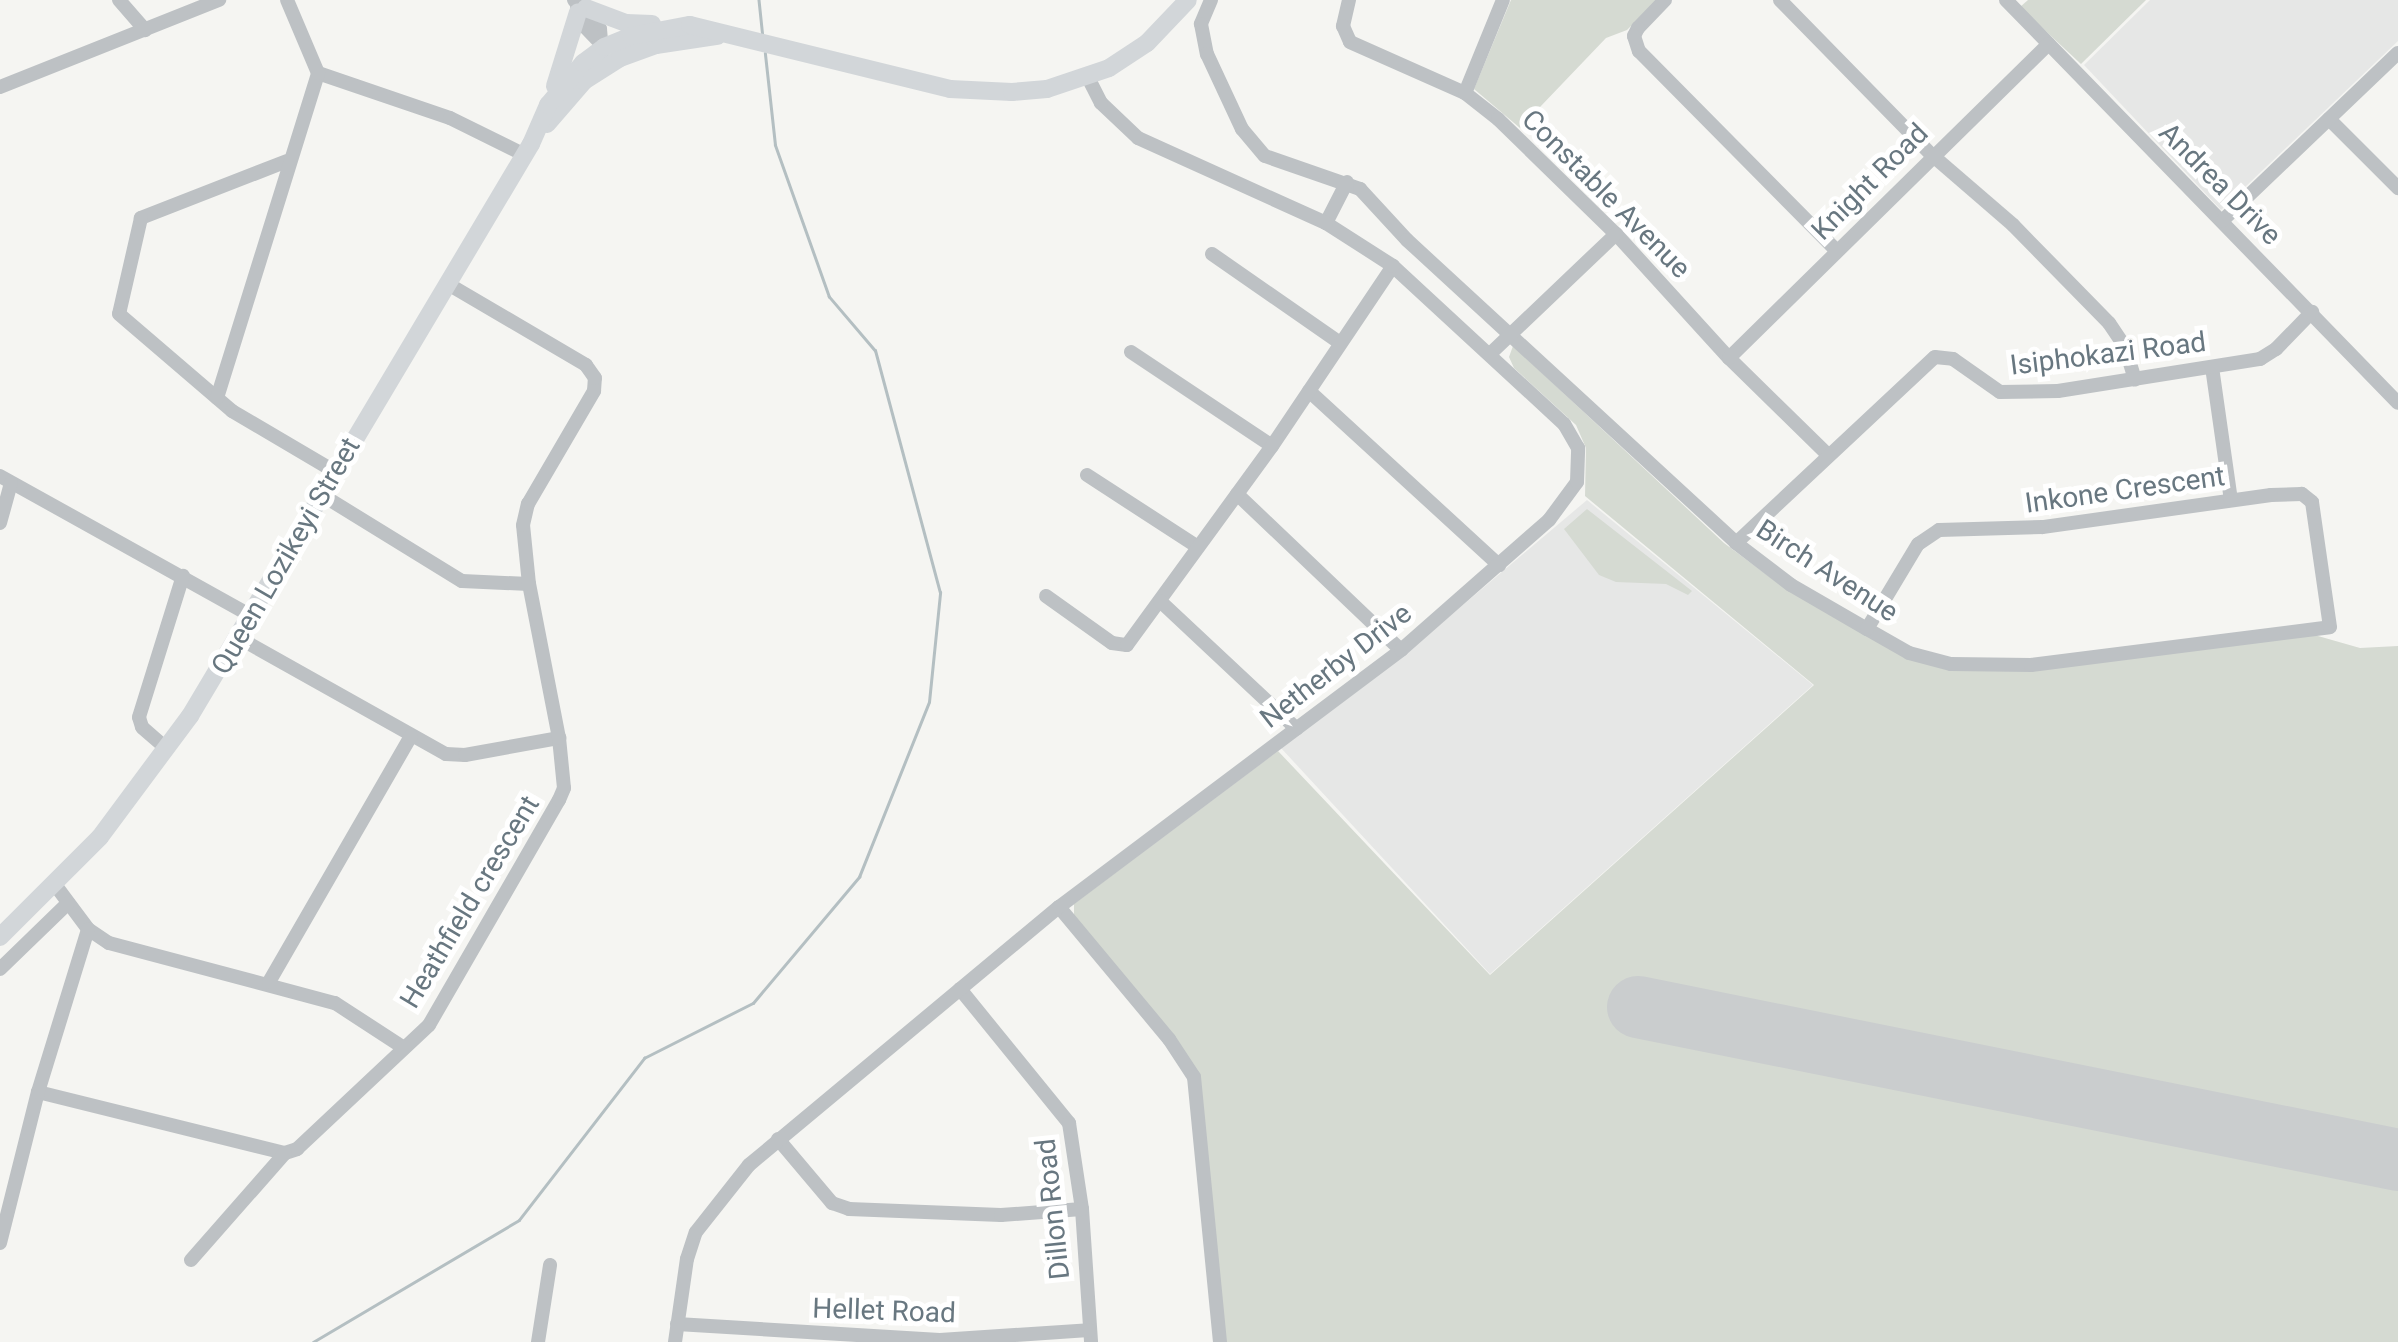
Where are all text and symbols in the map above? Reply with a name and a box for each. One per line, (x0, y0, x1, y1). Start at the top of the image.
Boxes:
street label: Constable Avenue (1515, 103, 1697, 285)
street label: Andrea Drive (2152, 116, 2288, 252)
street label: Knight Road (1805, 117, 1935, 247)
street label: Isiphokazi Road (2008, 325, 2208, 383)
street label: Queen Lozikeyi Street (205, 432, 367, 680)
street label: Inkone Crescent (2023, 459, 2227, 521)
street label: Birch Avenue (1750, 513, 1904, 629)
street label: Netherby Drive (1254, 597, 1418, 735)
street label: Heathfield crescent (393, 790, 547, 1014)
street label: Dillon Road (1029, 1137, 1077, 1281)
street label: Hellet Road (812, 1292, 956, 1330)

